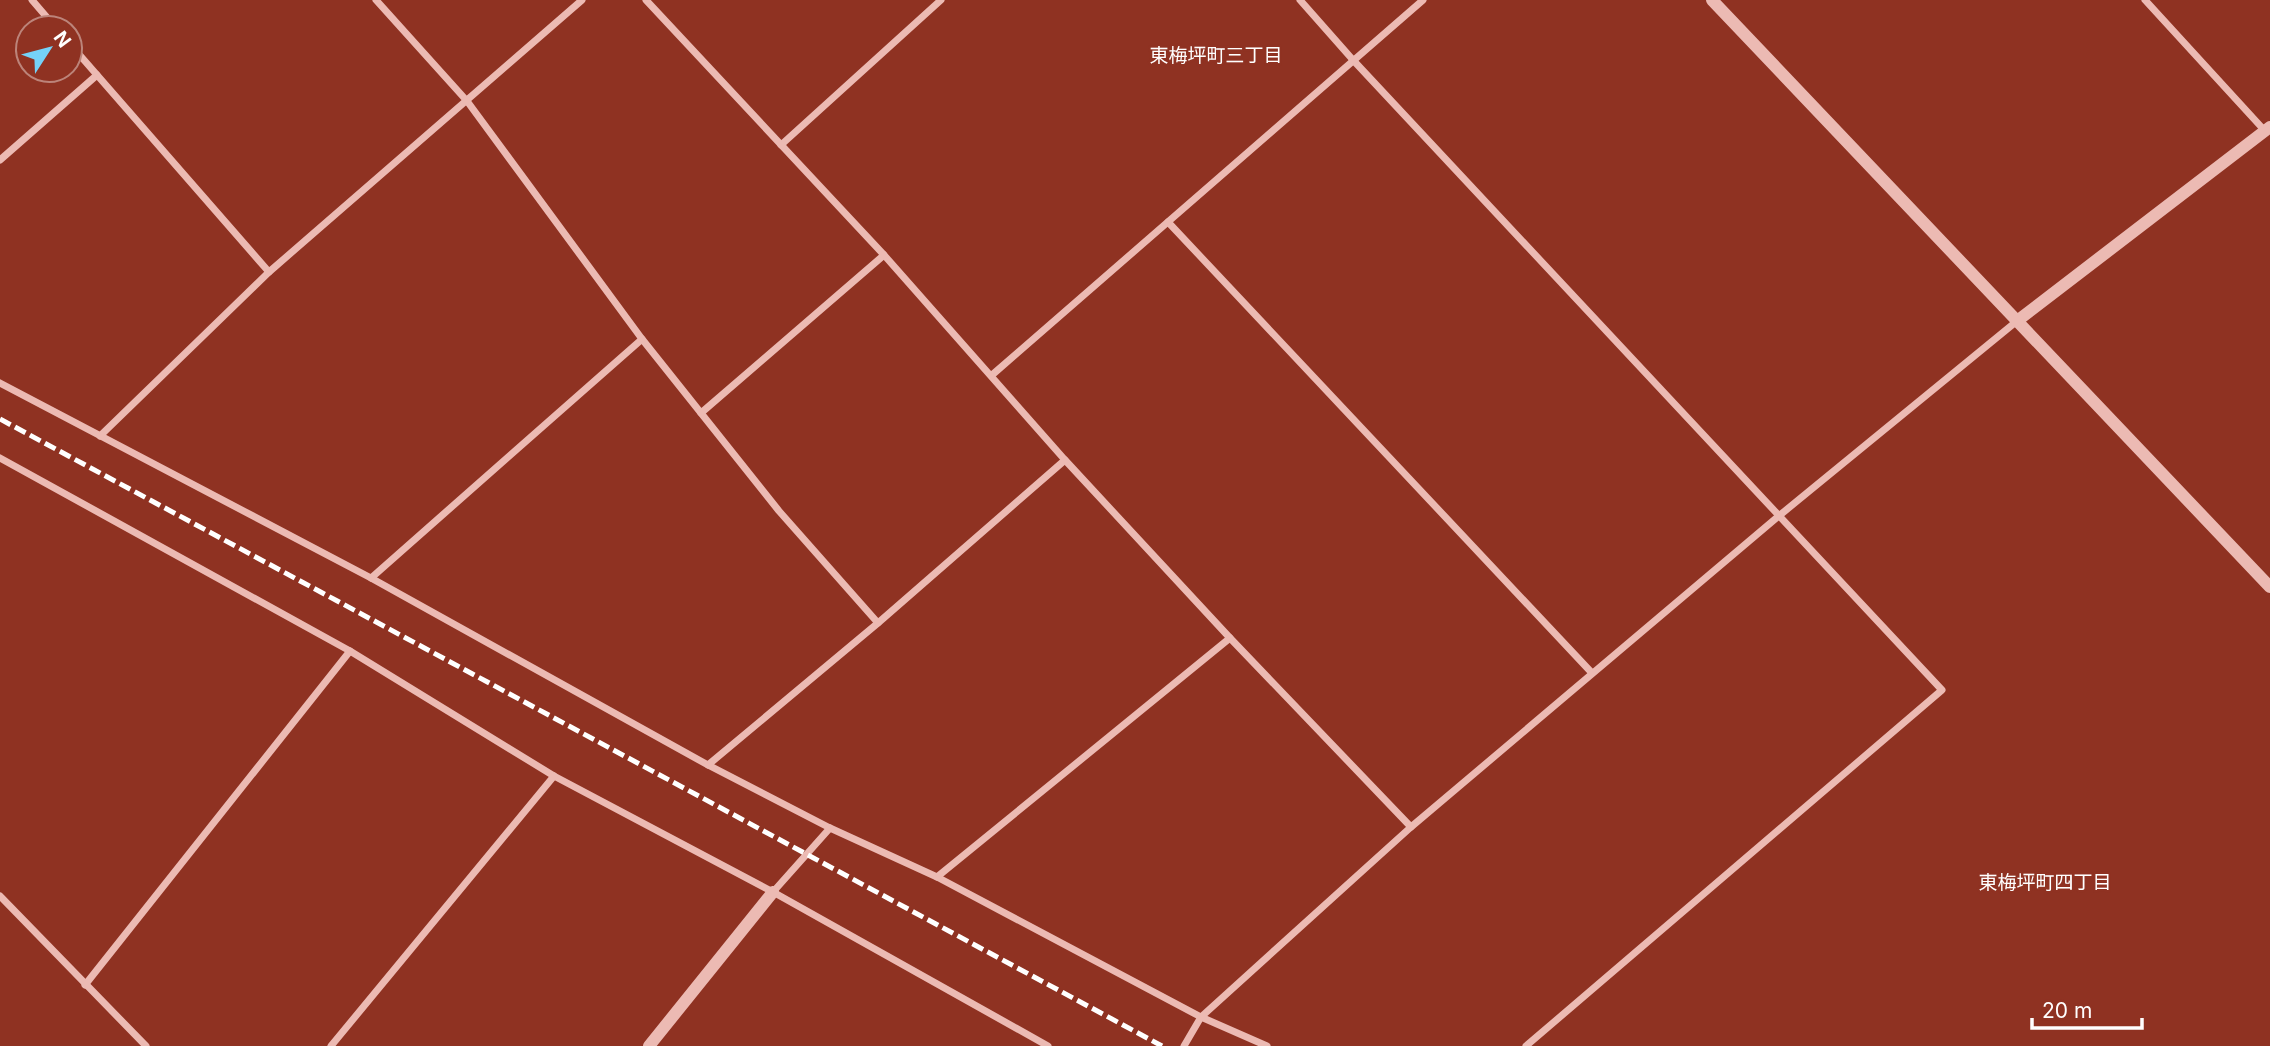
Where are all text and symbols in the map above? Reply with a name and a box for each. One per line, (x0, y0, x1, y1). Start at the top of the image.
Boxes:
north arrow (14, 14, 84, 84)
text: N (49, 27, 76, 52)
district label: 東梅坪町三丁目 (1149, 44, 1283, 67)
district label: 東梅坪町四丁目 (1978, 871, 2112, 894)
scale bar (2032, 986, 2142, 1030)
text: 20 m (2042, 998, 2092, 1023)

